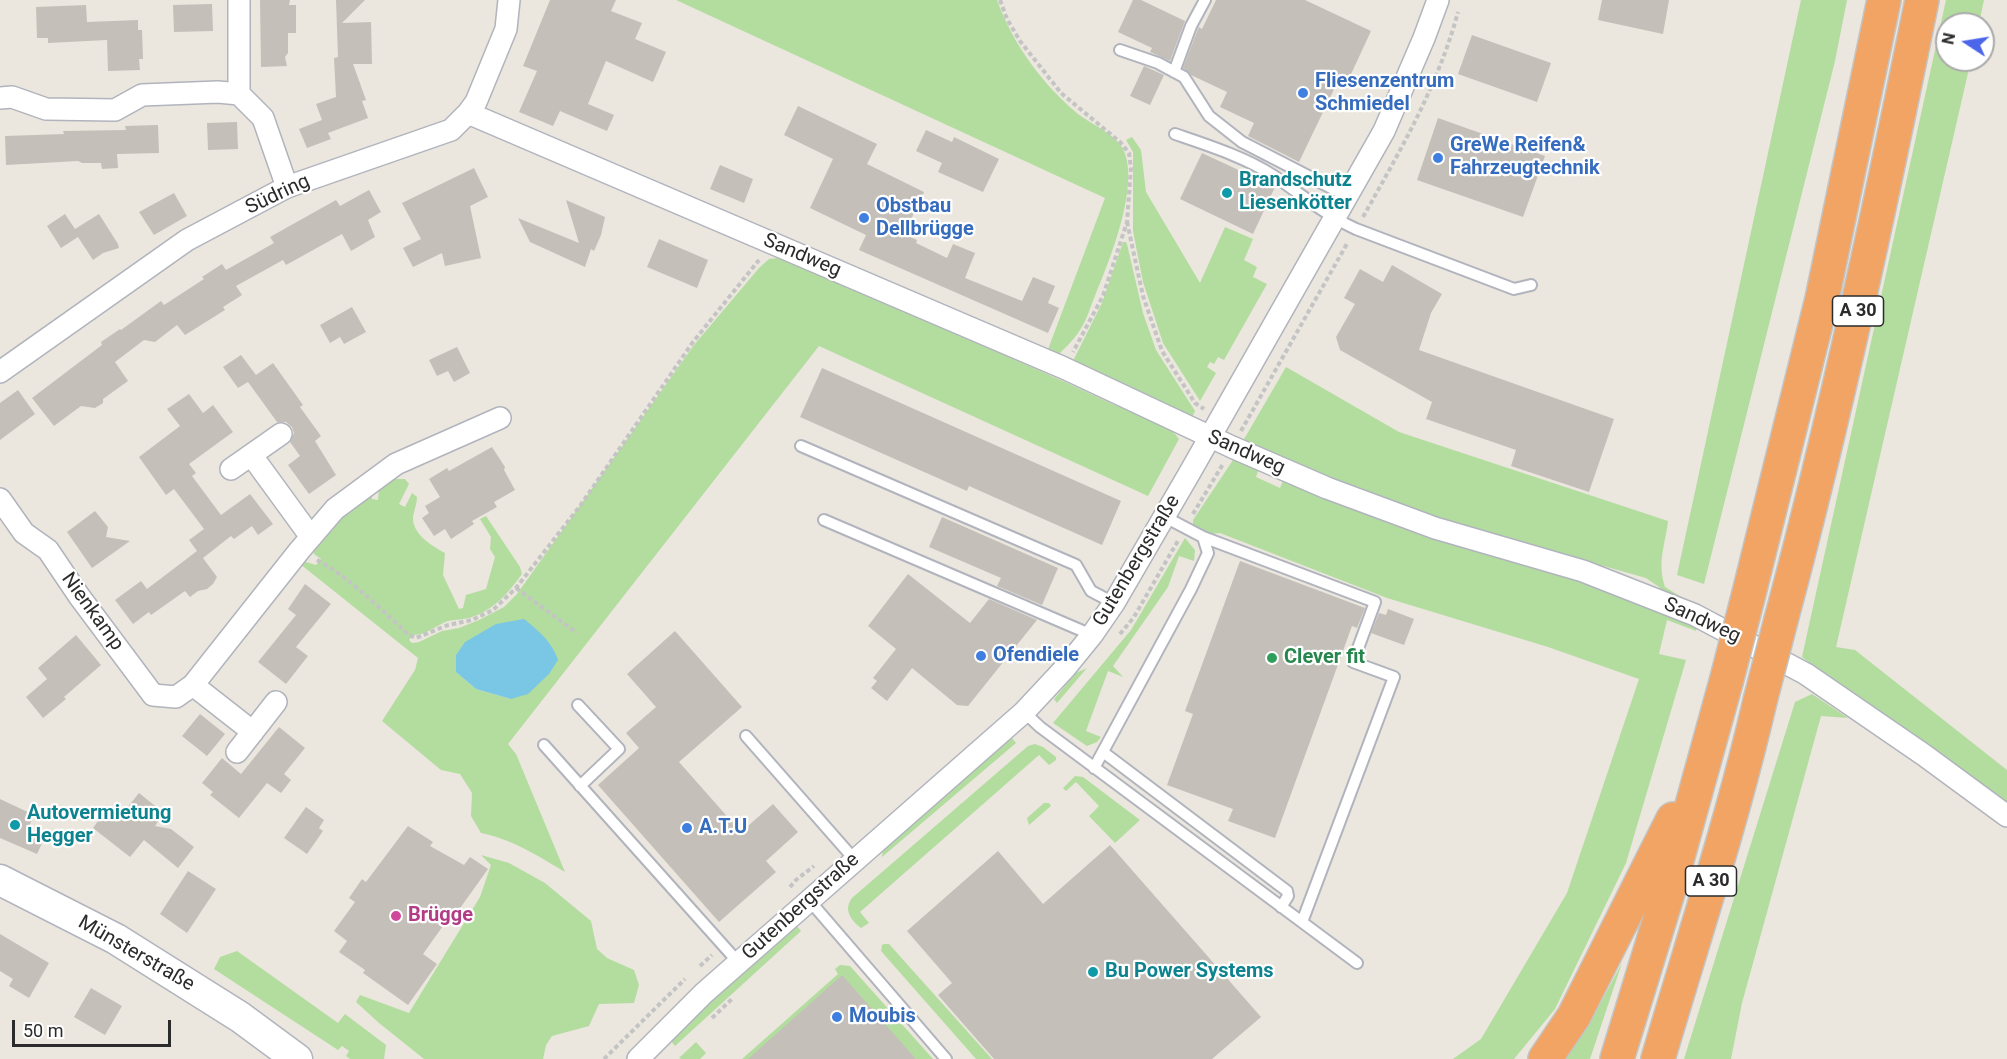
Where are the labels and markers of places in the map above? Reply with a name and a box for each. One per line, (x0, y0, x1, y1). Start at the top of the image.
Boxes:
place label: Fliesenzentrum Schmiedel (1315, 70, 1454, 117)
marker: Fliesenzentrum Schmiedel (1296, 86, 1310, 100)
place label: GreWe Reifen& Fahrzeugtechnik (1450, 134, 1600, 181)
marker: GreWe Reifen& Fahrzeugtechnik (1431, 151, 1445, 165)
place label: Brandschutz Liesenkötter (1239, 169, 1352, 216)
marker: Brandschutz Liesenkötter (1220, 186, 1234, 200)
place label: Obstbau Dellbrügge (876, 195, 974, 242)
marker: Obstbau Dellbrügge (857, 211, 871, 225)
place label: Ofendiele (993, 644, 1079, 668)
place label: Clever fit (1284, 646, 1365, 670)
marker: Ofendiele (974, 649, 988, 663)
marker: Clever fit (1265, 651, 1279, 665)
place label: Autovermietung Hegger (27, 802, 171, 849)
place label: A.T.U (699, 816, 747, 840)
marker: Autovermietung Hegger (8, 818, 22, 832)
marker: A.T.U (680, 821, 694, 835)
place label: Brügge (408, 904, 473, 928)
marker: Brügge (389, 909, 403, 923)
place label: Bu Power Systems (1105, 960, 1274, 984)
marker: Bu Power Systems (1086, 965, 1100, 979)
place label: Moubis (849, 1005, 916, 1029)
marker: Moubis (830, 1010, 844, 1024)

